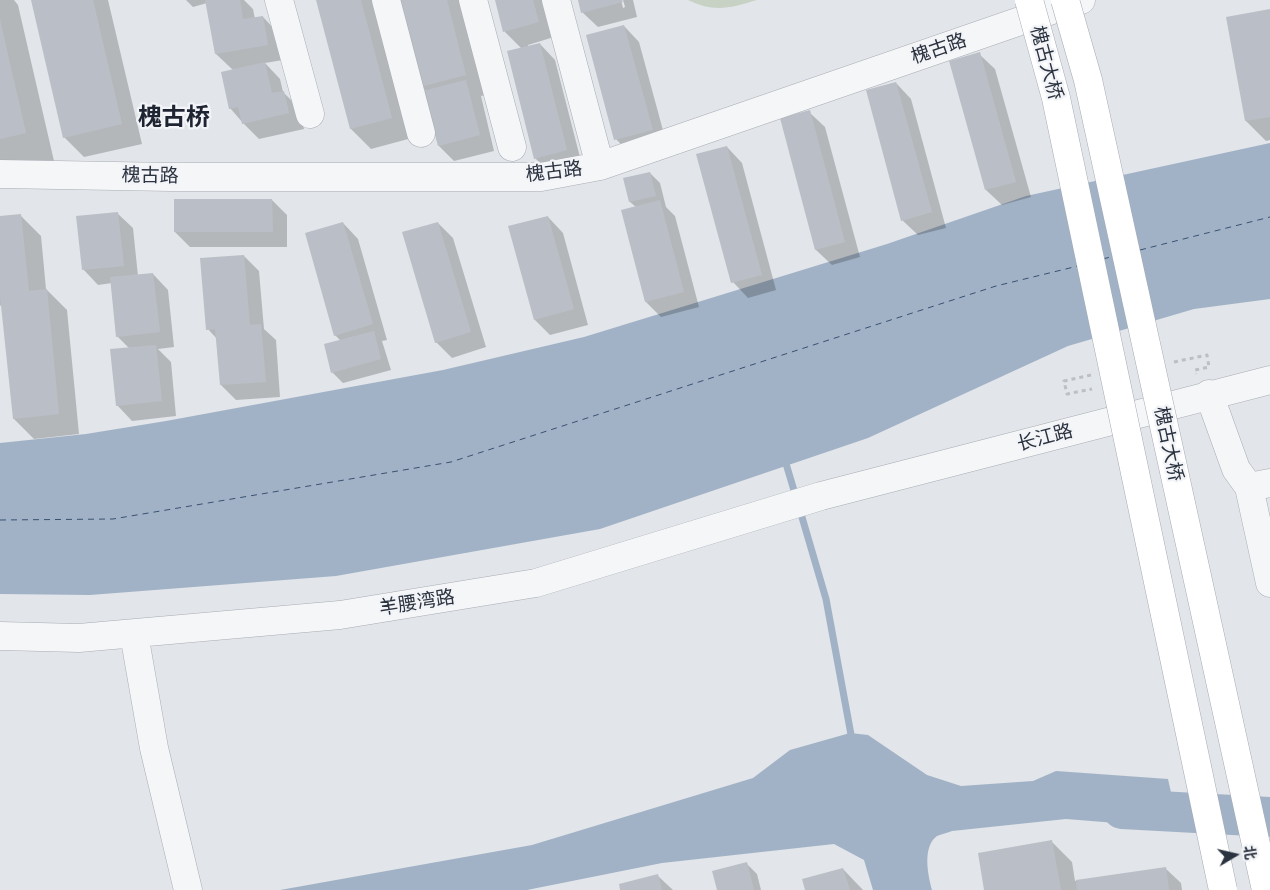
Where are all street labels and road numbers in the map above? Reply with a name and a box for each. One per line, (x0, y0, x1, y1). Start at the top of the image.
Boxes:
street label: 槐古大桥 (1025, 23, 1067, 103)
street label: 槐古路 (908, 29, 970, 69)
street label: 槐古路 (524, 157, 584, 187)
street label: 槐古路 (121, 164, 179, 188)
street label: 槐古大桥 (1149, 404, 1187, 484)
street label: 长江路 (1015, 420, 1075, 456)
street label: 羊腰湾路 (378, 586, 456, 620)

